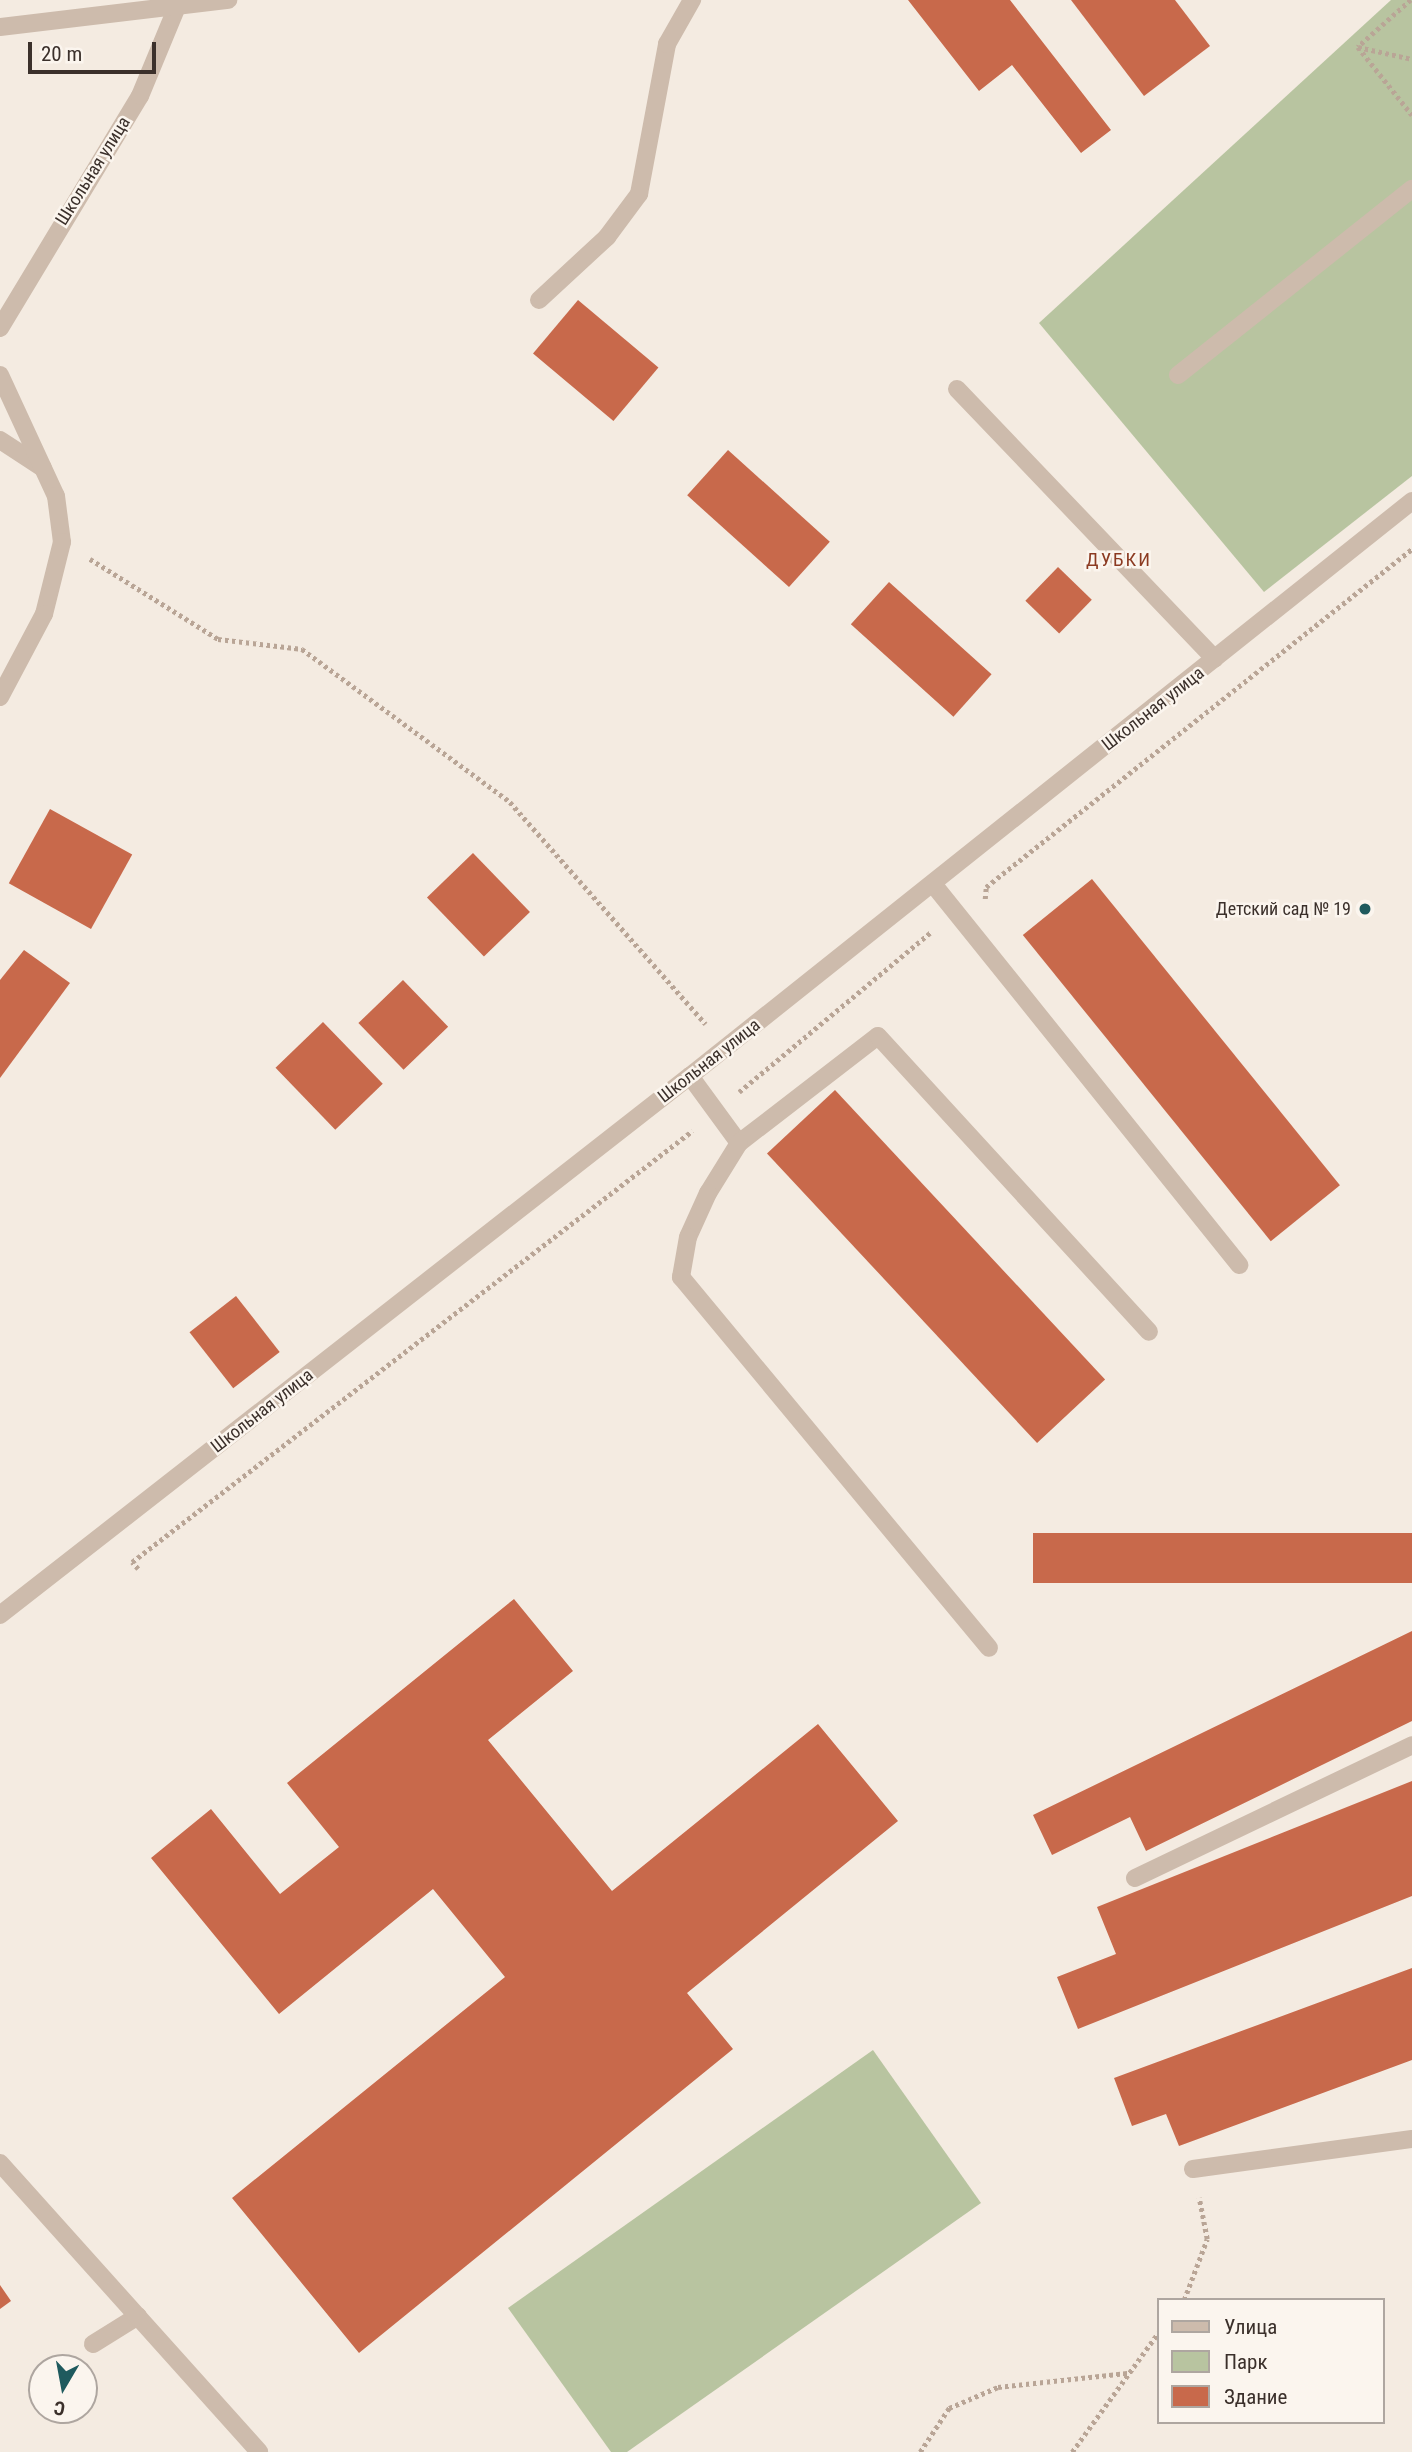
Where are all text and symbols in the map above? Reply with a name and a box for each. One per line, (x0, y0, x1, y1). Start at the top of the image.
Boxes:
scale bar (32, 28, 159, 72)
text: 20 m (41, 42, 82, 66)
street label: Школьная улица (51, 113, 135, 229)
district label: ДУБКИ (1087, 549, 1151, 571)
street label: Школьная улица (1098, 662, 1208, 756)
place label: Детский сад № 19 (1216, 898, 1351, 920)
marker: Детский сад № 19 (1357, 901, 1373, 917)
street label: Школьная улица (654, 1014, 764, 1108)
street label: Школьная улица (207, 1364, 317, 1458)
legend (1156, 2298, 1384, 2424)
text: Улица (1224, 2315, 1277, 2339)
text: Парк (1224, 2350, 1268, 2374)
north arrow (28, 2354, 98, 2424)
text: Здание (1224, 2385, 1287, 2409)
text: С (52, 2396, 67, 2420)

